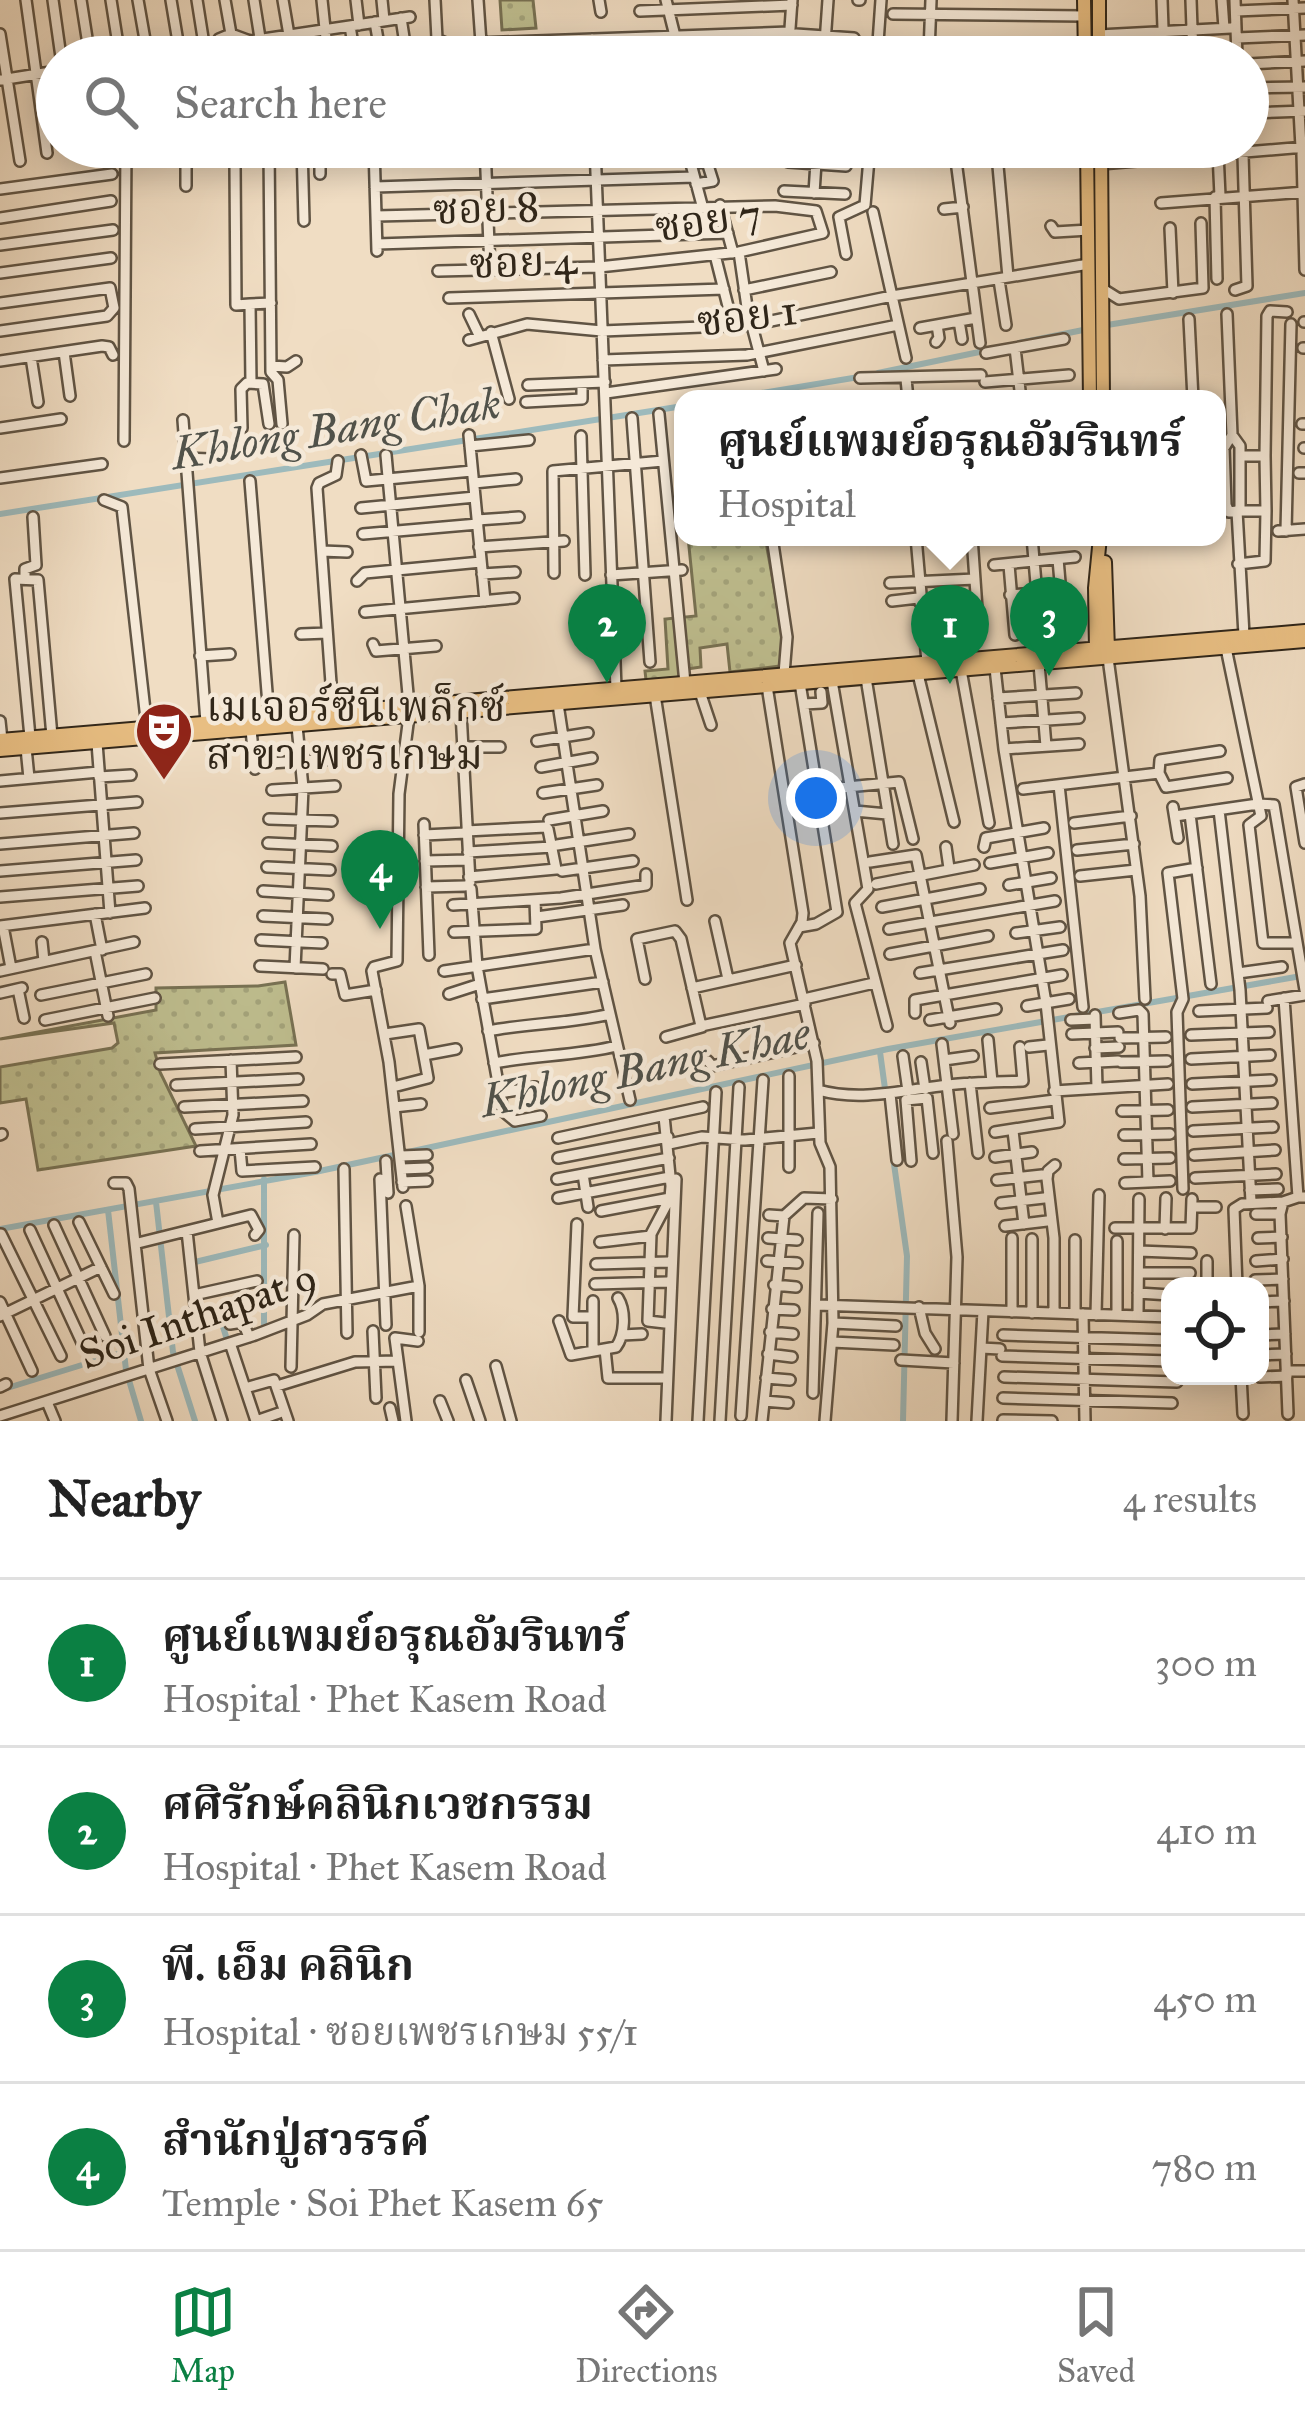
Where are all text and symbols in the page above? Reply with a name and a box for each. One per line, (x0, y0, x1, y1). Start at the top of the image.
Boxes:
search box (36, 36, 1269, 168)
icon: search (78, 69, 144, 135)
text: Search here (174, 75, 387, 130)
street label: ซอย 8 (432, 180, 540, 236)
street label: ซอย 7 (652, 187, 764, 253)
street label: ซอย 4 (468, 234, 579, 290)
street label: ซอย 1 (694, 284, 800, 348)
water label: Khlong Bang Chak (166, 375, 504, 481)
popup (674, 390, 1226, 546)
text: ศูนย์แพมย์อรุณอัมรินทร์ (717, 413, 1183, 468)
text: Hospital (717, 480, 856, 528)
pin: 3 (1010, 577, 1088, 676)
pin: 2 (568, 584, 646, 683)
pin: 1 (911, 585, 989, 684)
place label: เมเจอร์ซีนีเพล็กซ์ สาขาเพชรเกษม (206, 681, 506, 781)
theatre icon: เมเจอร์ซีนีเพล็กซ์ สาขาเพชรเกษม (133, 700, 195, 782)
your location (786, 768, 846, 828)
pin: 4 (341, 830, 419, 929)
water label: Khlong Bang Khae (473, 1005, 816, 1129)
street label: Soi Inthapat 9 (72, 1251, 324, 1381)
map controls (1161, 1277, 1269, 1385)
button: locate (1161, 1277, 1269, 1385)
text: Nearby (48, 1468, 200, 1530)
text: 4 results (1123, 1475, 1257, 1523)
text: ศูนย์แพมย์อรุณอัมรินทร์ (162, 1608, 627, 1663)
text: 1 (79, 1639, 95, 1687)
text: 300 m (1155, 1639, 1257, 1687)
text: Hospital · Phet Kasem Road (162, 1675, 607, 1723)
text: ศศิรักษ์คลินิกเวชกรรม (162, 1776, 593, 1831)
text: 2 (77, 1807, 97, 1855)
text: 410 m (1156, 1807, 1257, 1855)
text: Hospital · Phet Kasem Road (162, 1843, 607, 1891)
text: พี. เอ็ม คลินิก (162, 1937, 414, 1992)
text: 3 (79, 1975, 95, 2023)
text: 450 m (1153, 1975, 1257, 2023)
text: Hospital · ซอยเพชรเกษม 55/1 (162, 2008, 638, 2056)
text: สำนักปู่สวรรค์ (162, 2112, 429, 2167)
text: 4 (76, 2143, 98, 2191)
text: 780 m (1152, 2143, 1257, 2191)
text: Temple · Soi Phet Kasem 65 (162, 2179, 604, 2227)
tab: Map (170, 2279, 236, 2391)
tab: Directions (575, 2279, 717, 2391)
tab: Saved (1057, 2279, 1135, 2391)

